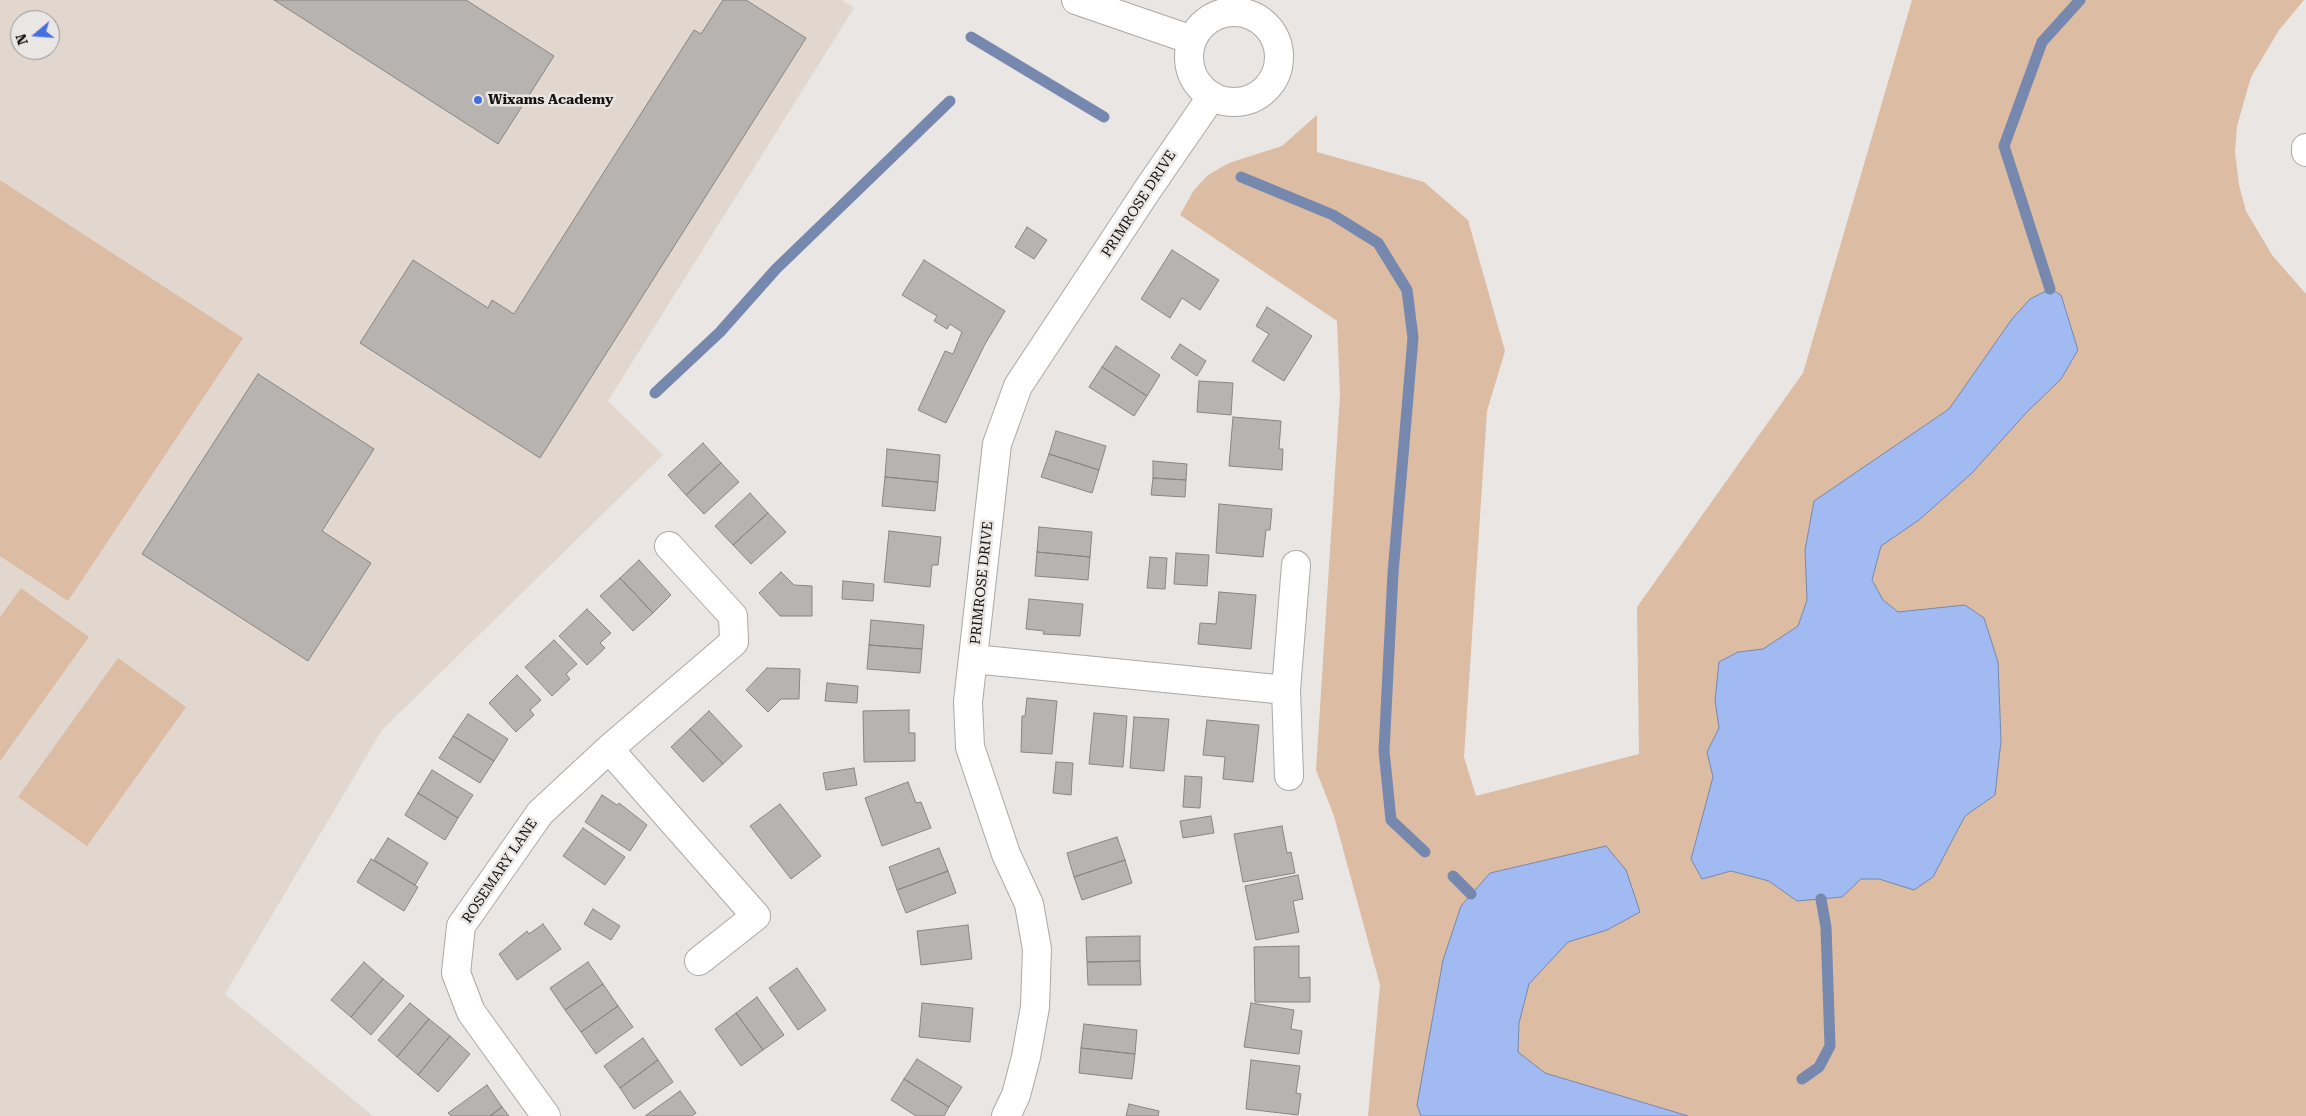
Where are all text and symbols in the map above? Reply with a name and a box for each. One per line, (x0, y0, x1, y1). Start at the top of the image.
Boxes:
north arrow (10, 10, 60, 60)
text: N (12, 32, 31, 47)
place label: Wixams Academy (488, 92, 614, 108)
marker: Wixams Academy (472, 94, 484, 106)
street label: PRIMROSE DRIVE (1098, 148, 1180, 260)
street label: PRIMROSE DRIVE (967, 521, 997, 645)
street label: ROSEMARY LANE (459, 816, 541, 926)

